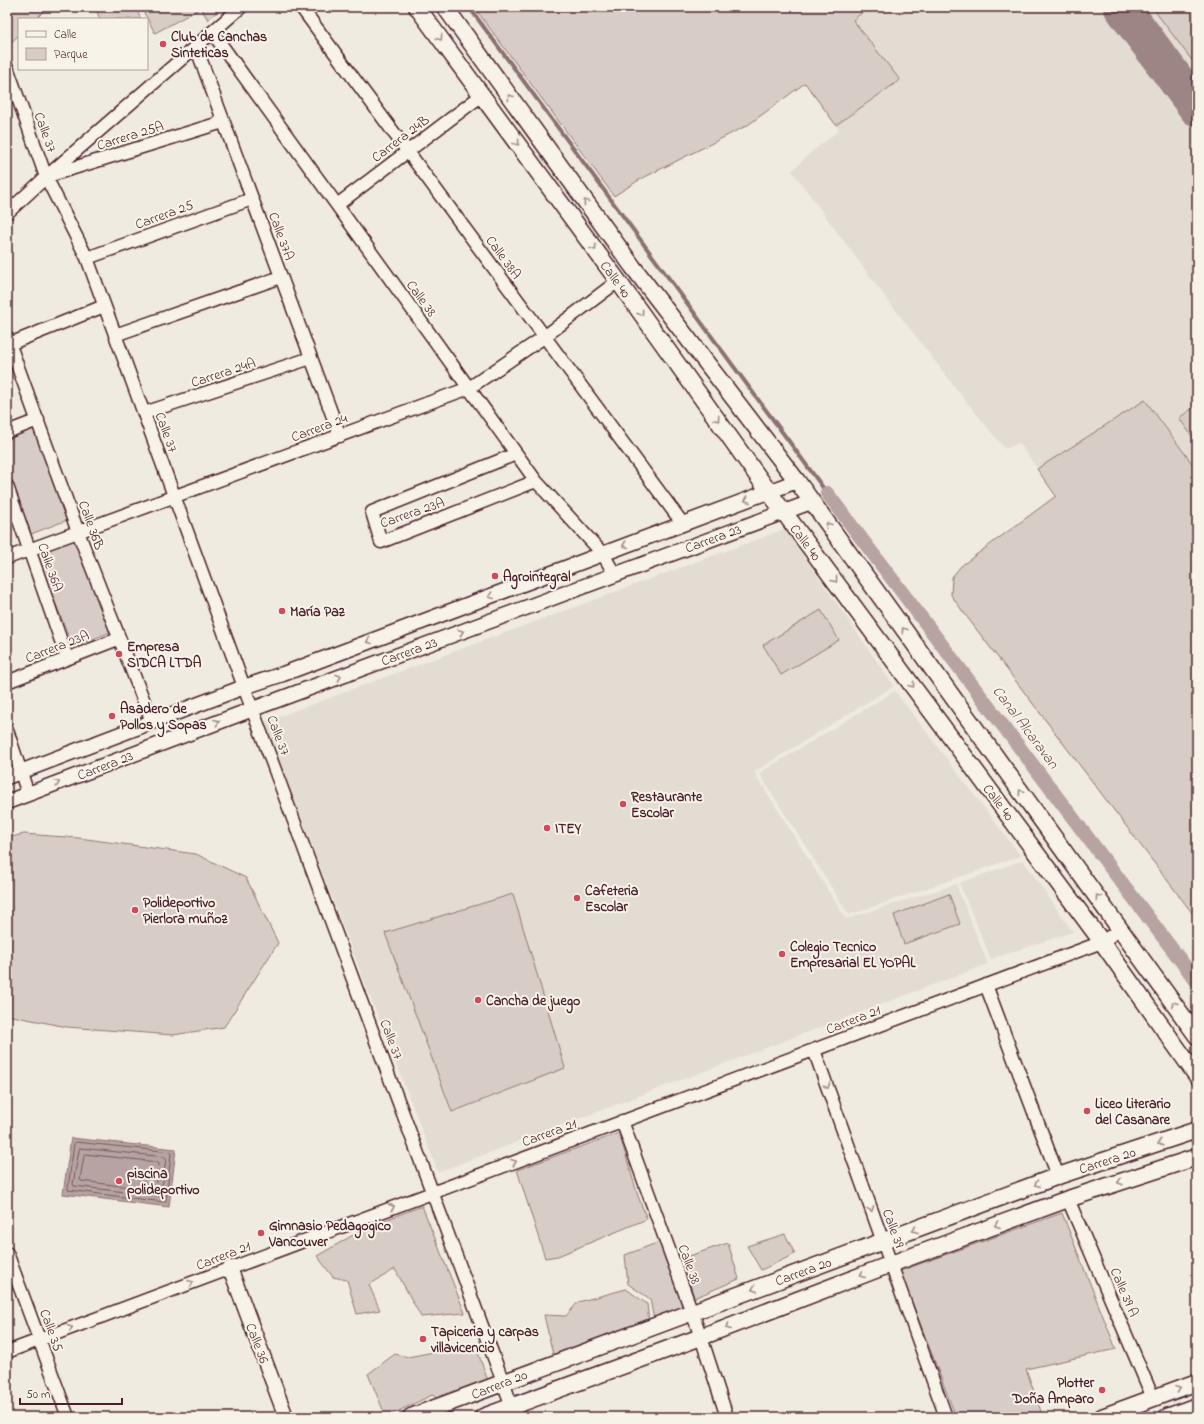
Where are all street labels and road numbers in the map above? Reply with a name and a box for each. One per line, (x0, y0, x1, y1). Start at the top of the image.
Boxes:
street label: Calle 37 (28, 110, 62, 156)
street label: Carrera 24B (368, 110, 434, 168)
street label: Carrera 25A (94, 116, 167, 157)
street label: Carrera 25 (132, 195, 197, 236)
street label: Calle 37A (262, 209, 299, 264)
street label: Calle 38A (480, 232, 526, 284)
street label: Calle 40 (594, 257, 635, 303)
street label: Calle 38 (400, 276, 441, 322)
street label: Carrera 24A (188, 353, 259, 394)
street label: Carrera 24 (289, 408, 351, 448)
street label: Calle 37 (149, 410, 183, 456)
street label: Carrera 23A (377, 493, 448, 534)
street label: Calle 36B (72, 498, 109, 553)
street label: Carrera 23 (683, 519, 745, 559)
street label: Calle 40 (784, 520, 826, 566)
street label: Calle 36A (31, 540, 68, 595)
street label: Carrera 23A (23, 626, 93, 669)
street label: Carrera 23 (379, 632, 441, 672)
street label: Calle 37 (260, 713, 295, 759)
street label: Carrera 23 (75, 746, 137, 787)
street label: Calle 40 (977, 780, 1019, 826)
street label: Carrera 21 (823, 1000, 884, 1040)
street label: Calle 37 (373, 1017, 408, 1063)
street label: Carrera 21 (519, 1114, 580, 1153)
street label: Carrera 20 (1076, 1142, 1139, 1180)
street label: Calle 39 (876, 1206, 910, 1252)
street label: Carrera 21 (193, 1236, 254, 1276)
street label: Calle 38 (672, 1242, 705, 1287)
street label: Carrera 20 (772, 1253, 835, 1292)
street label: Calle 39 A (1104, 1265, 1143, 1321)
street label: Calle 35 (33, 1306, 68, 1355)
street label: Calle 36 (239, 1320, 274, 1367)
street label: Carrera 20 (468, 1365, 531, 1406)

